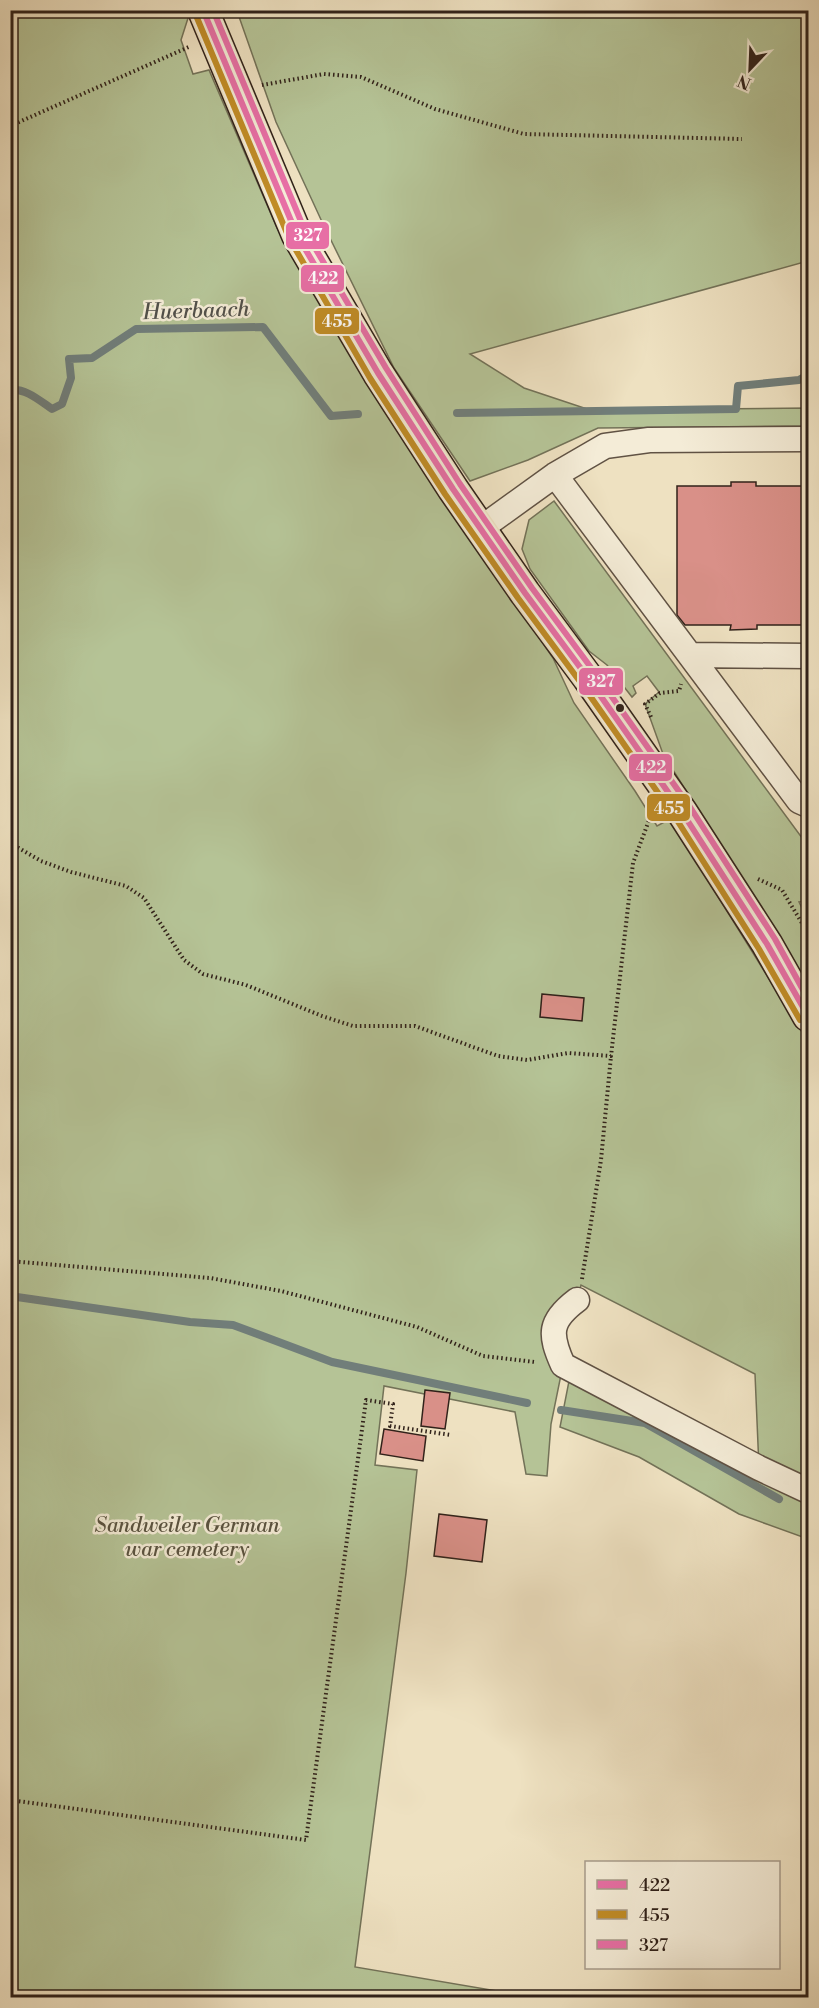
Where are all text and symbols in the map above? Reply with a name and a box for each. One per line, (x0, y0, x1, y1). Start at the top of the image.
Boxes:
north arrow (720, 39, 780, 99)
text: N (734, 70, 754, 94)
line badge: 327 (285, 221, 330, 250)
text: 327 (294, 226, 323, 246)
line badge: 422 (300, 264, 345, 293)
text: 422 (308, 269, 338, 289)
water label: Huerbaach (141, 296, 251, 326)
line badge: 455 (314, 307, 360, 335)
text: 455 (322, 312, 352, 332)
line badge: 327 (578, 667, 624, 696)
text: 327 (587, 672, 616, 692)
unlabelled marker (614, 702, 626, 714)
line badge: 422 (628, 753, 673, 782)
text: 422 (636, 758, 666, 778)
line badge: 455 (646, 793, 691, 822)
text: 455 (654, 799, 684, 819)
park label: Sandweiler German war cemetery (95, 1513, 280, 1563)
legend (585, 1861, 780, 1969)
text: 422 (639, 1874, 670, 1897)
text: 455 (639, 1904, 670, 1927)
text: 327 (639, 1934, 668, 1957)

